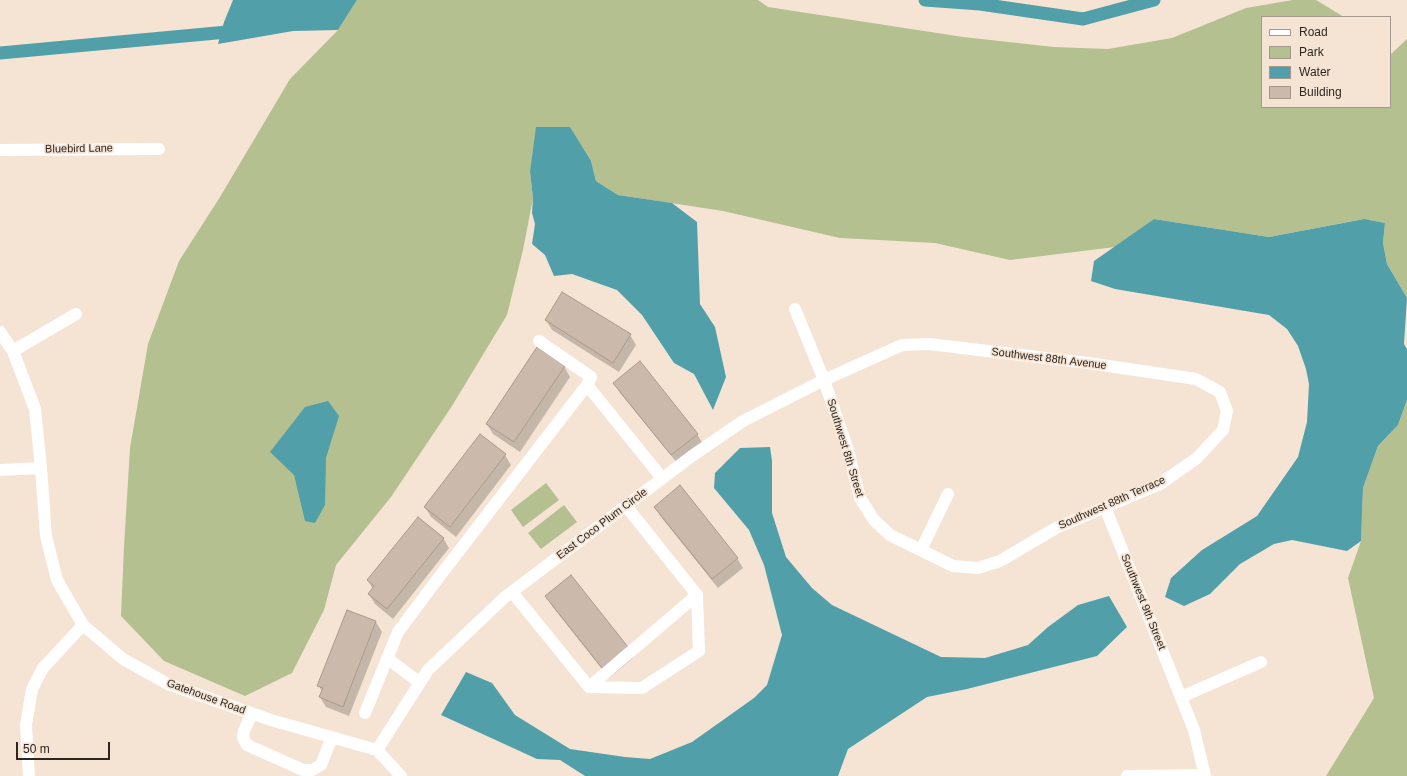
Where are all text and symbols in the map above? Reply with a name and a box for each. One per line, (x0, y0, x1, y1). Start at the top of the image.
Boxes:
legend (1261, 16, 1391, 108)
text: Road (1299, 25, 1328, 39)
text: Park (1299, 45, 1324, 59)
text: Water (1299, 65, 1331, 79)
text: Building (1299, 85, 1342, 99)
street label: Bluebird Lane (45, 142, 113, 156)
street label: Southwest 88th Avenue (991, 345, 1107, 373)
street label: Southwest 8th Street (824, 397, 866, 499)
street label: Southwest 88th Terrace (1057, 473, 1167, 533)
street label: East Coco Plum Circle (554, 486, 650, 562)
street label: Southwest 9th Street (1118, 552, 1168, 652)
street label: Gatehouse Road (165, 677, 247, 717)
scale bar (18, 734, 112, 760)
text: 50 m (23, 742, 50, 756)

